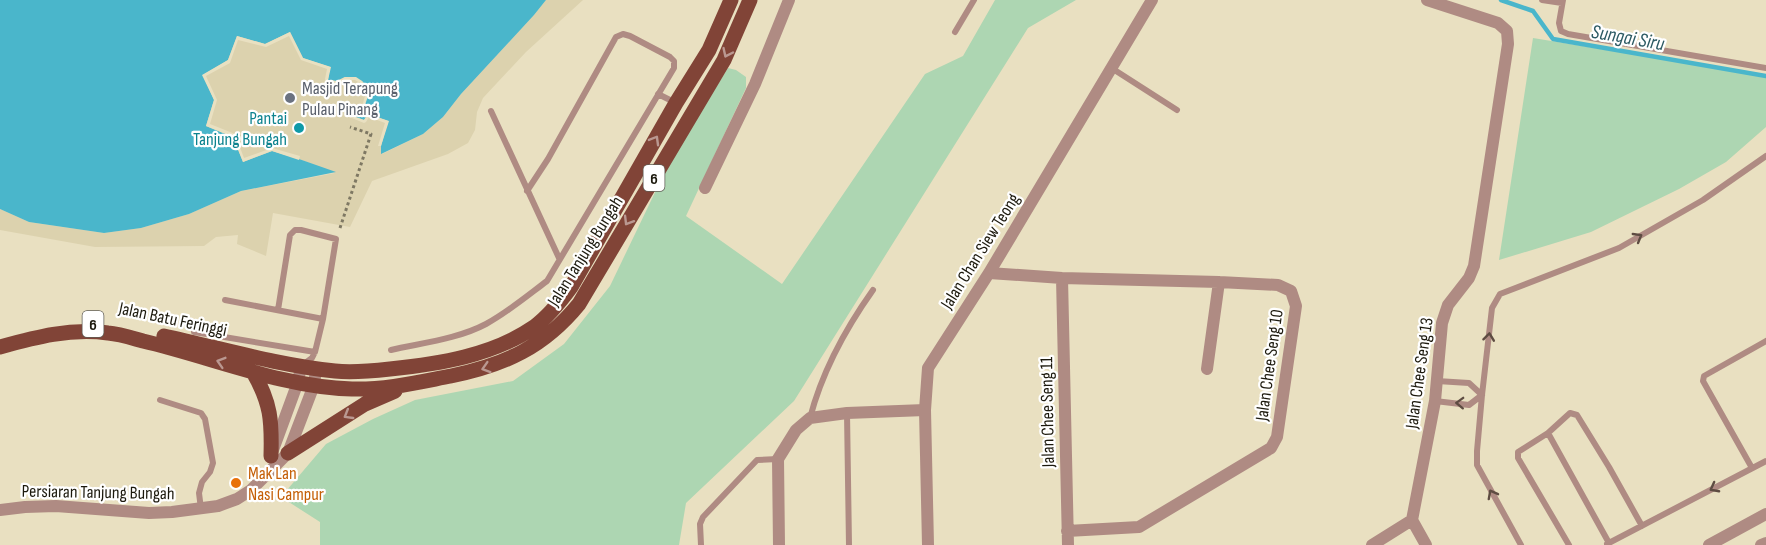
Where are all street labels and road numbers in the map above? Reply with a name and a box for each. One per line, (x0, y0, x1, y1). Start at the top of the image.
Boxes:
road number: 6 (644, 165, 664, 191)
street label: Jalan Chan Siew Teong (936, 190, 1024, 314)
street label: Jalan Tanjung Bungah (543, 192, 628, 311)
street label: Jalan Batu Feringgi (116, 298, 229, 341)
street label: Jalan Chee Seng 10 (1251, 308, 1288, 423)
road number: 6 (82, 311, 104, 337)
street label: Jalan Chee Seng 13 (1401, 316, 1438, 431)
street label: Jalan Chee Seng 11 (1036, 356, 1059, 468)
street label: Persiaran Tanjung Bungah (21, 481, 175, 504)

